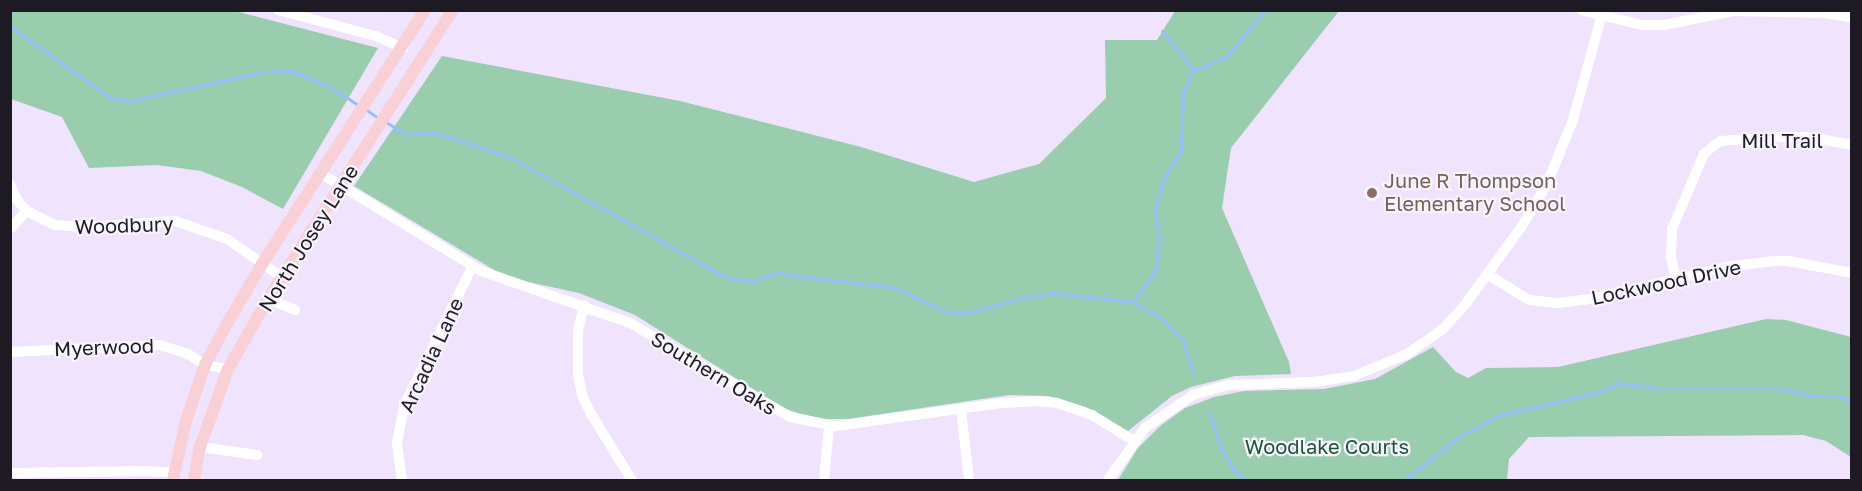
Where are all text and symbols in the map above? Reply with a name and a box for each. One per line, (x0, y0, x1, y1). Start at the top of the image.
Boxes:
street label: Mill Trail (1741, 128, 1823, 152)
street label: North Josey Lane (253, 160, 363, 316)
place label: June R Thompson Elementary School (1384, 169, 1566, 216)
marker: June R Thompson Elementary School (1365, 186, 1379, 200)
street label: Woodbury (74, 211, 174, 239)
street label: Lockwood Drive (1589, 254, 1743, 310)
street label: Arcadia Lane (394, 294, 468, 416)
street label: Southern Oaks (647, 326, 781, 420)
street label: Myerwood (54, 333, 154, 361)
park label: Woodlake Courts (1245, 434, 1409, 458)

